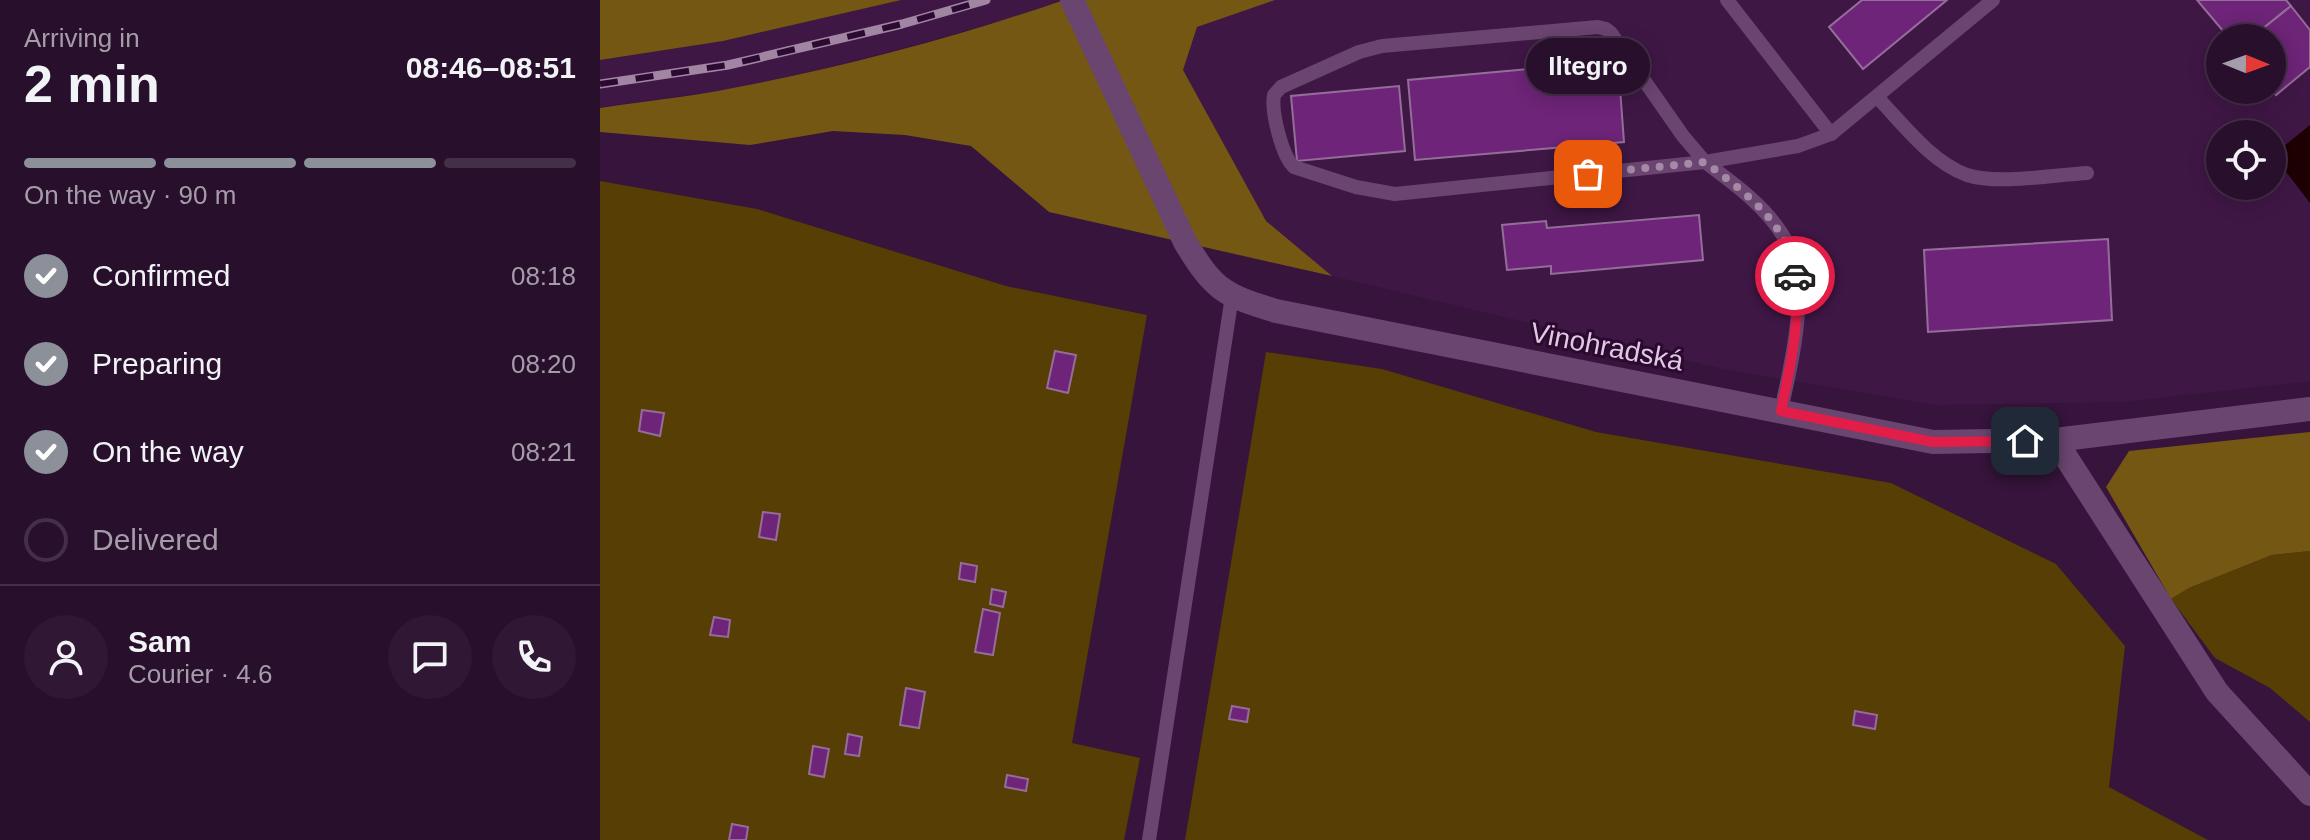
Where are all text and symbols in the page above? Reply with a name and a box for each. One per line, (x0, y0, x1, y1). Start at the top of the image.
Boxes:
text: Arriving in (24, 23, 140, 53)
north arrow (2206, 24, 2286, 104)
map controls (2206, 24, 2286, 200)
callout: Iltegro (1526, 38, 1650, 94)
text: 08:46–08:51 (406, 51, 576, 84)
text: Iltegro (1548, 51, 1628, 81)
text: 2 min (24, 55, 160, 113)
button: locate (2206, 120, 2286, 200)
pin (1554, 140, 1622, 208)
icon: bag (1566, 152, 1610, 196)
text: On the way · 90 m (24, 180, 236, 210)
courier (1755, 236, 1835, 316)
icon: check (24, 254, 68, 298)
icon: car (1773, 254, 1817, 298)
text: Confirmed (92, 259, 230, 292)
text: 08:18 (511, 261, 576, 291)
street label: Vinohradská (1528, 316, 1686, 377)
icon: check (24, 342, 68, 386)
text: Preparing (92, 347, 222, 380)
text: 08:20 (511, 349, 576, 379)
pin (1991, 407, 2059, 475)
icon: home (2003, 419, 2047, 463)
icon: check (24, 430, 68, 474)
text: On the way (92, 435, 244, 468)
text: 08:21 (511, 437, 576, 467)
text: Delivered (92, 523, 219, 556)
button: person (24, 615, 108, 699)
button: chat (388, 615, 472, 699)
button: phone (492, 615, 576, 699)
text: Sam (128, 625, 191, 658)
text: Courier · 4.6 (128, 659, 273, 689)

